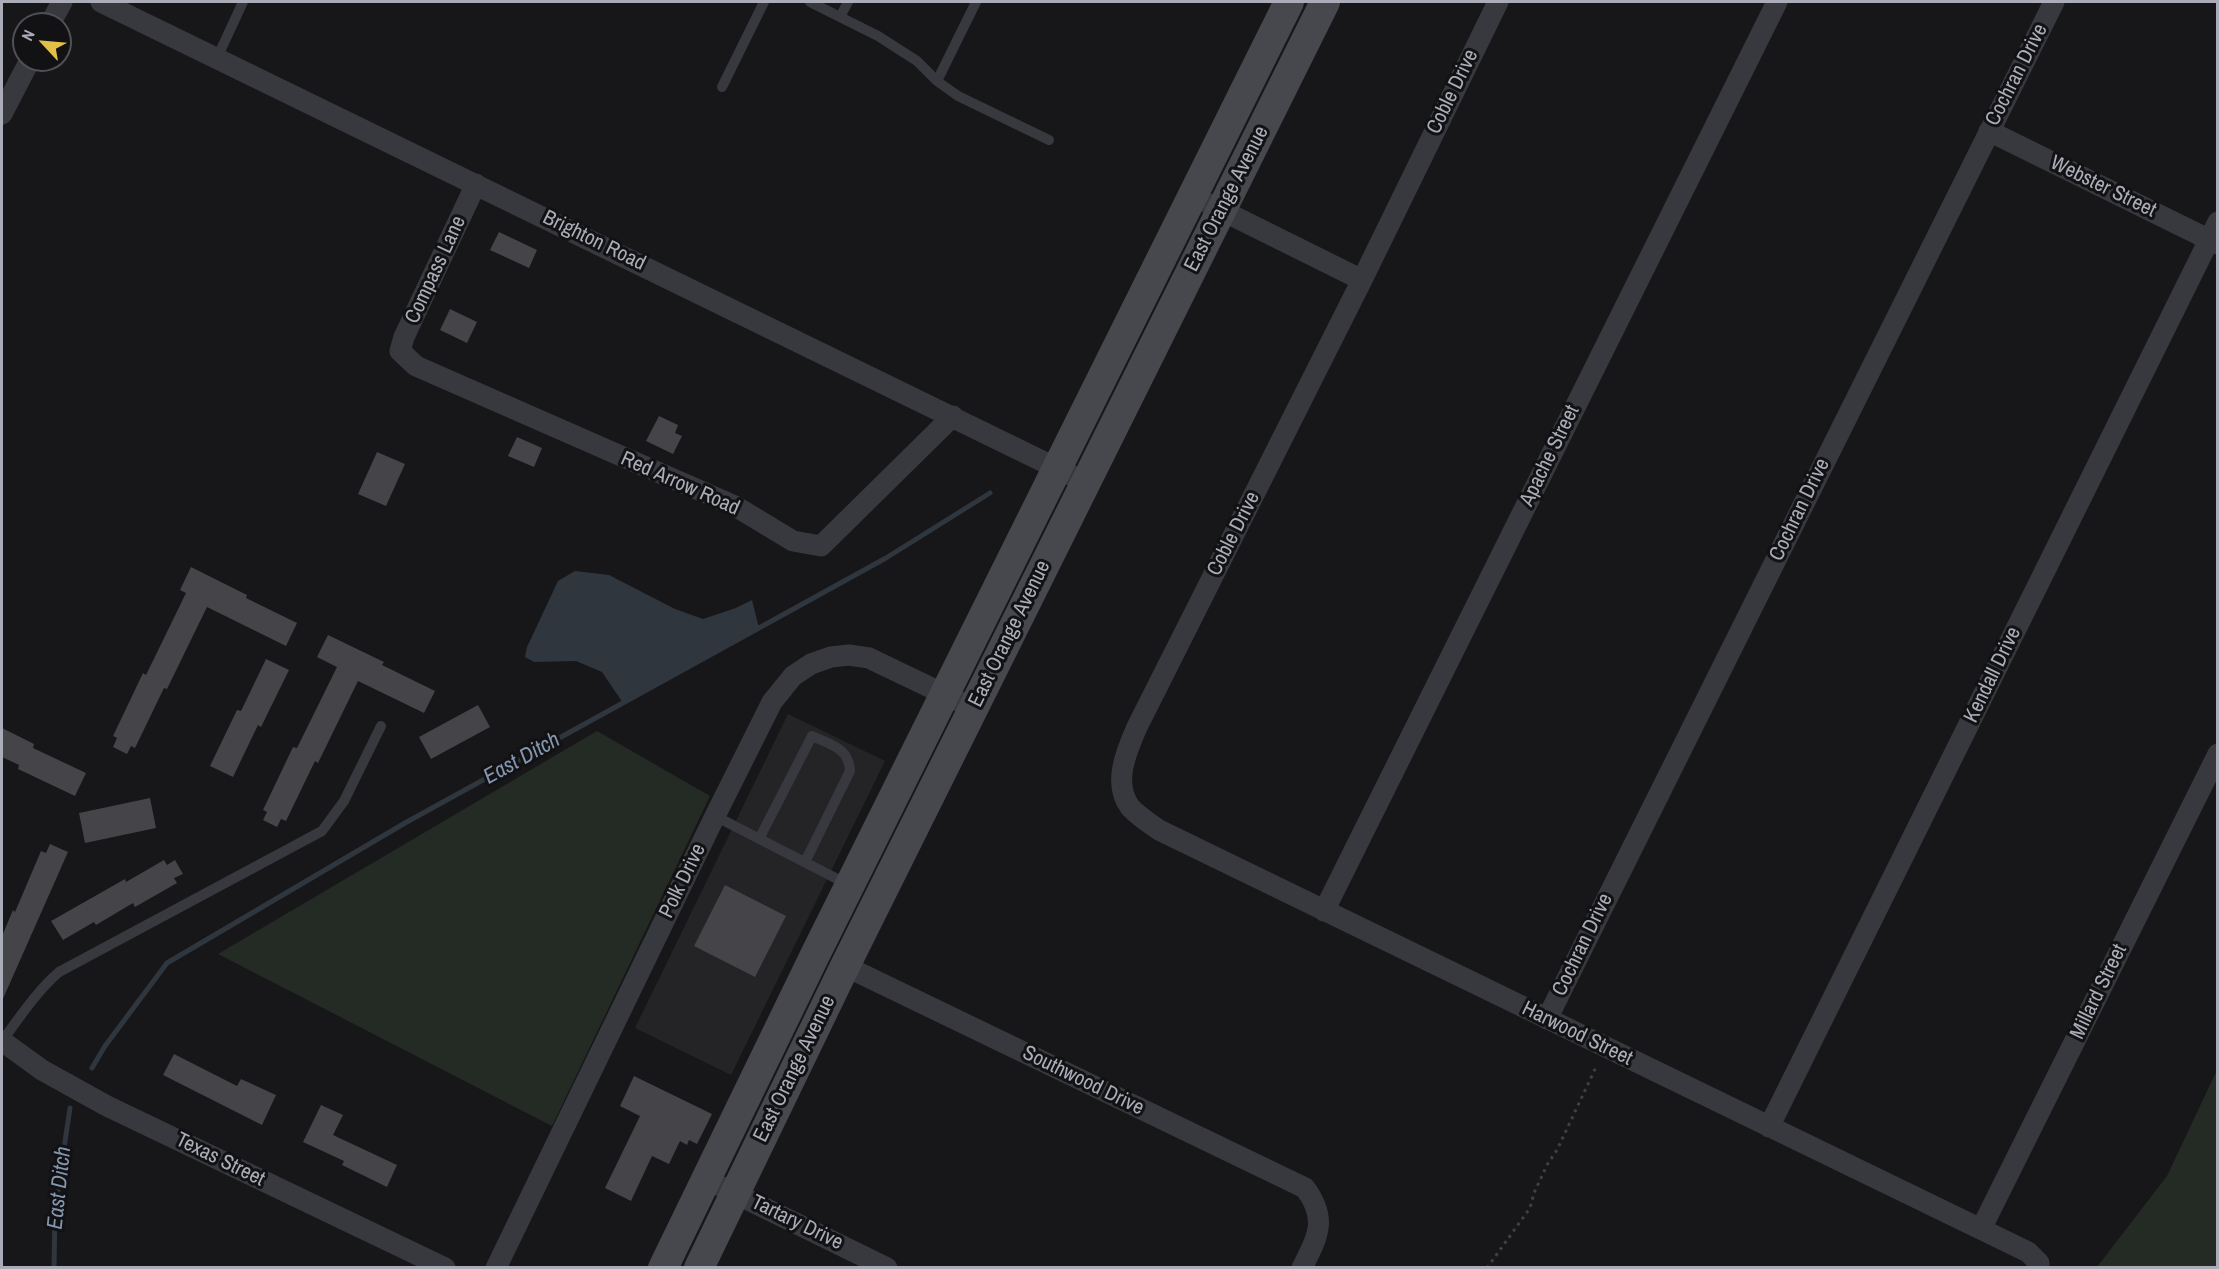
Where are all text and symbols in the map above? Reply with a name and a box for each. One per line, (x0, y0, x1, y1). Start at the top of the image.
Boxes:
north arrow (12, 12, 72, 72)
street label: Cochran Drive (1981, 20, 2053, 130)
text: N (16, 26, 40, 44)
street label: Coble Drive (1422, 46, 1484, 138)
street label: East Orange Avenue (1180, 122, 1274, 276)
street label: Webster Street (2046, 151, 2160, 223)
street label: Brighton Road (539, 205, 649, 277)
street label: Compass Lane (400, 212, 472, 328)
street label: Apache Street (1515, 401, 1585, 511)
street label: Red Arrow Road (617, 447, 743, 521)
street label: Cochran Drive (1764, 455, 1836, 565)
street label: Coble Drive (1202, 488, 1266, 580)
street label: East Orange Avenue (964, 557, 1056, 711)
street label: Kendall Drive (1959, 623, 2027, 727)
water label: East Ditch (479, 727, 565, 791)
street label: Polk Drive (654, 840, 712, 922)
street label: Cochran Drive (1547, 890, 1619, 1000)
street label: Millard Street (2065, 940, 2133, 1044)
street label: East Orange Avenue (749, 992, 841, 1146)
street label: Harwood Street (1518, 996, 1636, 1072)
street label: Southwood Drive (1018, 1041, 1148, 1121)
street label: Texas Street (171, 1128, 269, 1192)
water label: East Ditch (43, 1145, 77, 1231)
street label: Tartary Drive (747, 1190, 847, 1256)

